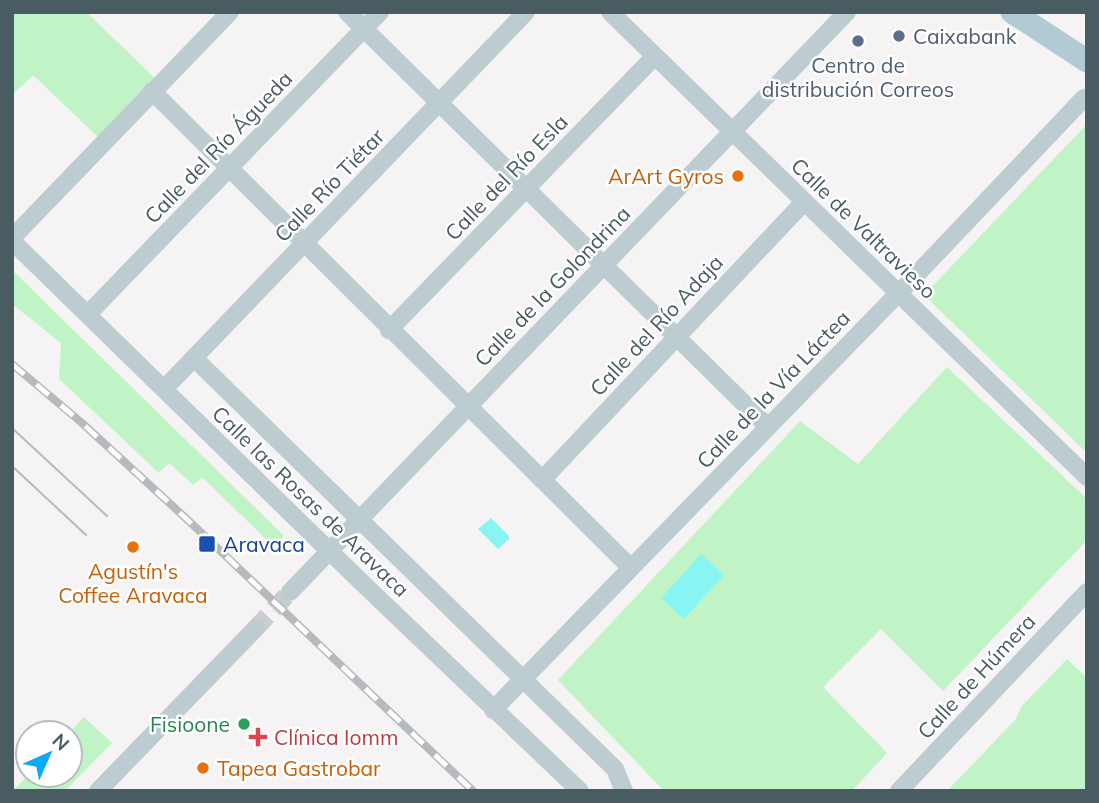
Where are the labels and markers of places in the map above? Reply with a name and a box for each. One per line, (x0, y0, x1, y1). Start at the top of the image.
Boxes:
place label: Caixabank (913, 23, 1017, 49)
marker: Caixabank (891, 28, 907, 44)
marker: Centro de distribución Correos (850, 33, 866, 49)
place label: Centro de distribución Correos (762, 52, 954, 102)
place label: ArArt Gyros (608, 163, 724, 189)
marker: ArArt Gyros (730, 168, 746, 184)
place label: Aravaca (223, 531, 305, 557)
marker: Aravaca (197, 534, 217, 554)
marker: Agustín's Coffee Aravaca (125, 539, 141, 555)
place label: Agustín's Coffee Aravaca (58, 558, 208, 608)
place label: Fisioone (150, 711, 230, 737)
marker: Fisioone (236, 716, 252, 732)
place label: Clínica Iomm (274, 724, 398, 750)
marker: Clínica Iomm (248, 727, 268, 747)
place label: Tapea Gastrobar (217, 755, 381, 781)
marker: Tapea Gastrobar (195, 760, 211, 776)

